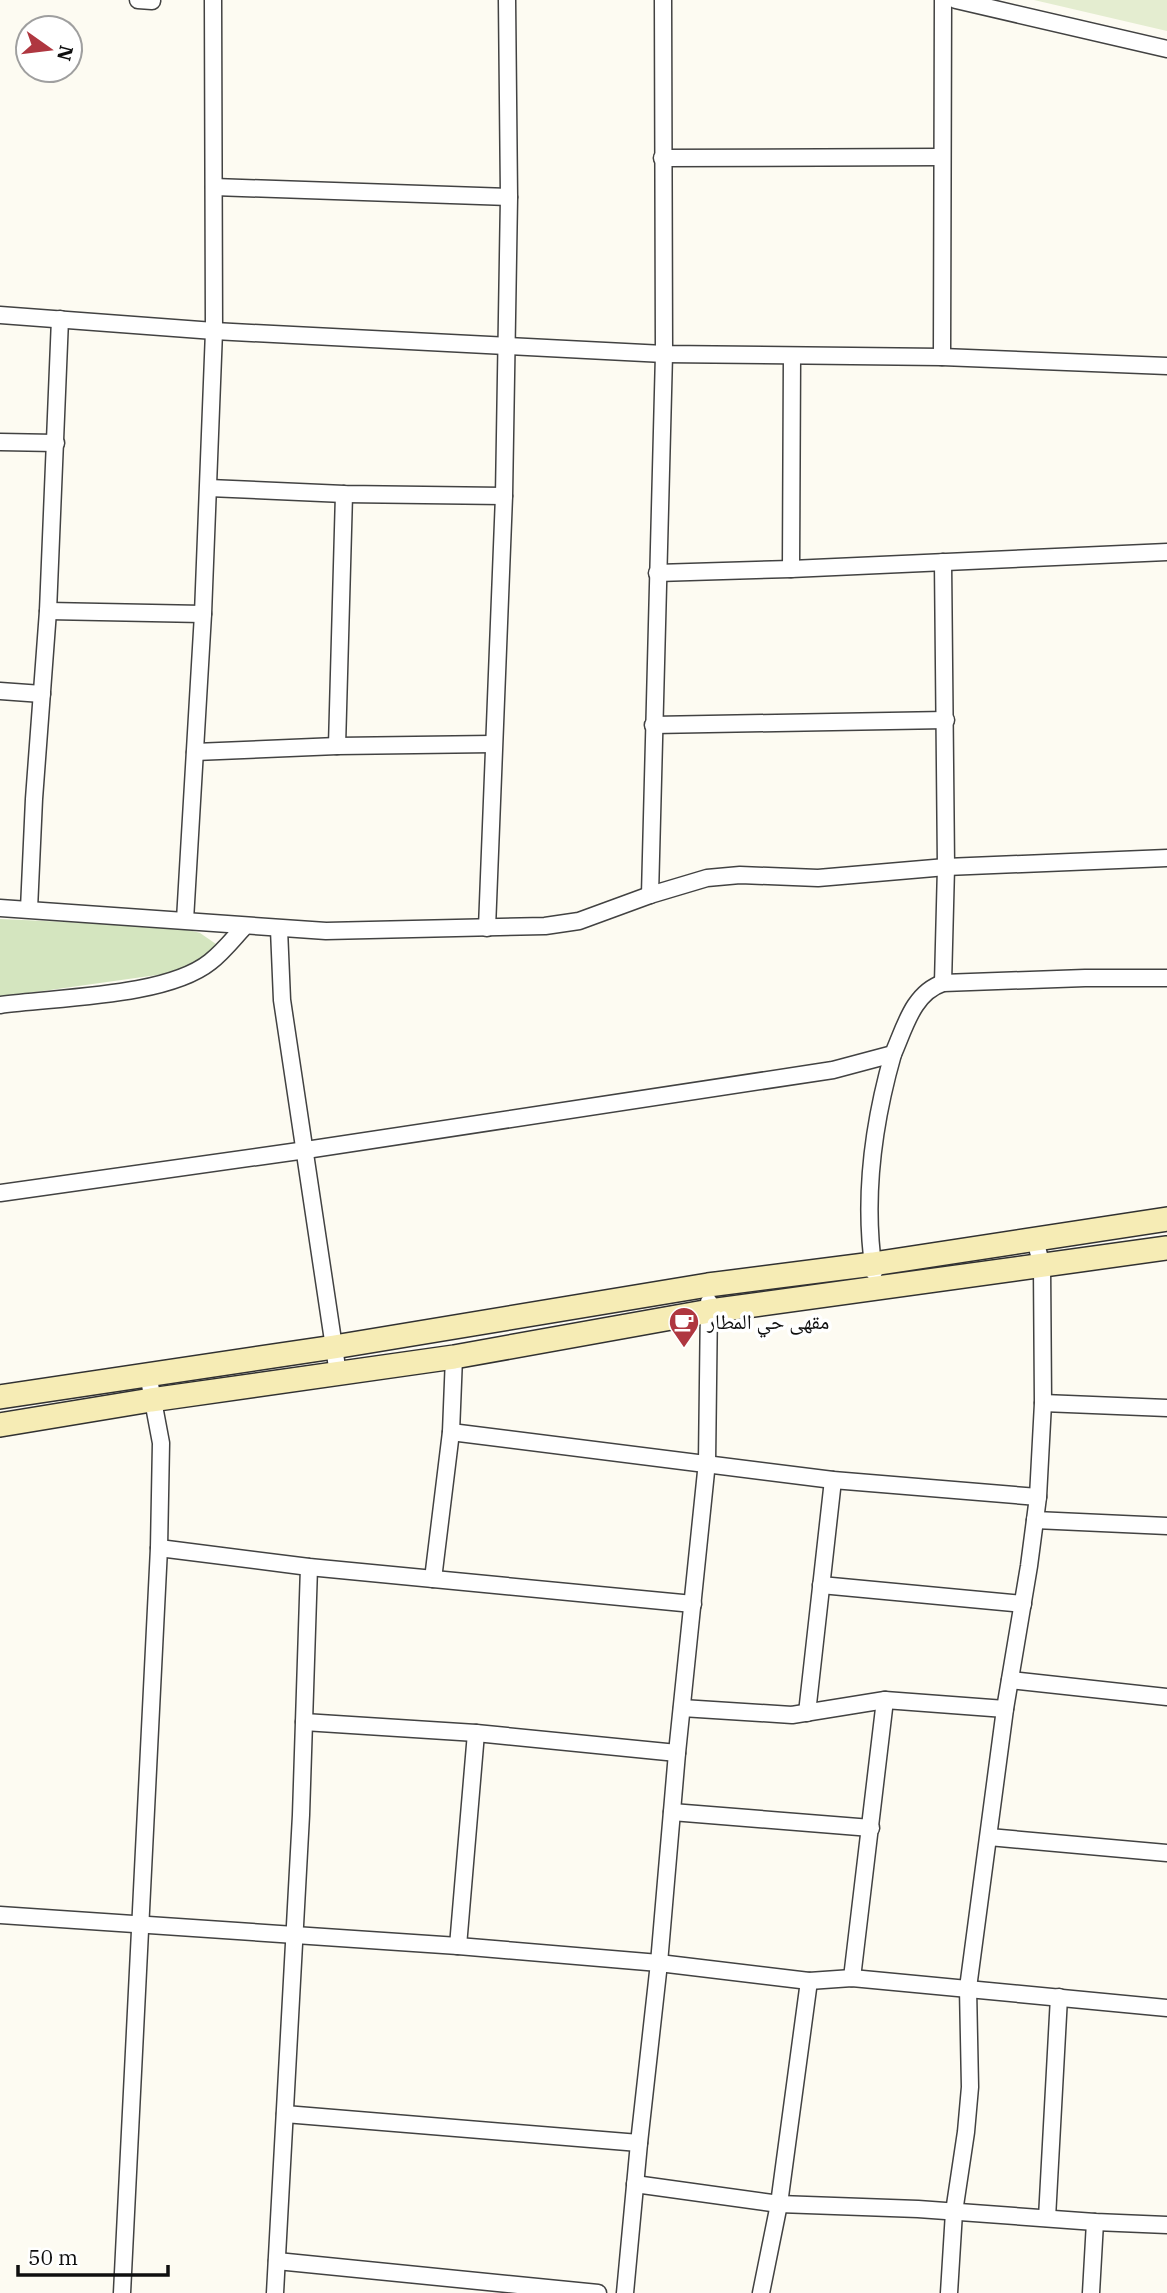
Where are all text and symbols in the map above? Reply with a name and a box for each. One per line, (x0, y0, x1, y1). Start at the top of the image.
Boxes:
north arrow (14, 14, 84, 84)
text: N (52, 43, 79, 63)
cafe icon: مقهى حي المطار (667, 1305, 701, 1349)
place label: مقهى حي المطار (706, 1307, 829, 1338)
scale bar (18, 2234, 168, 2278)
text: 50 m (28, 2243, 78, 2271)

